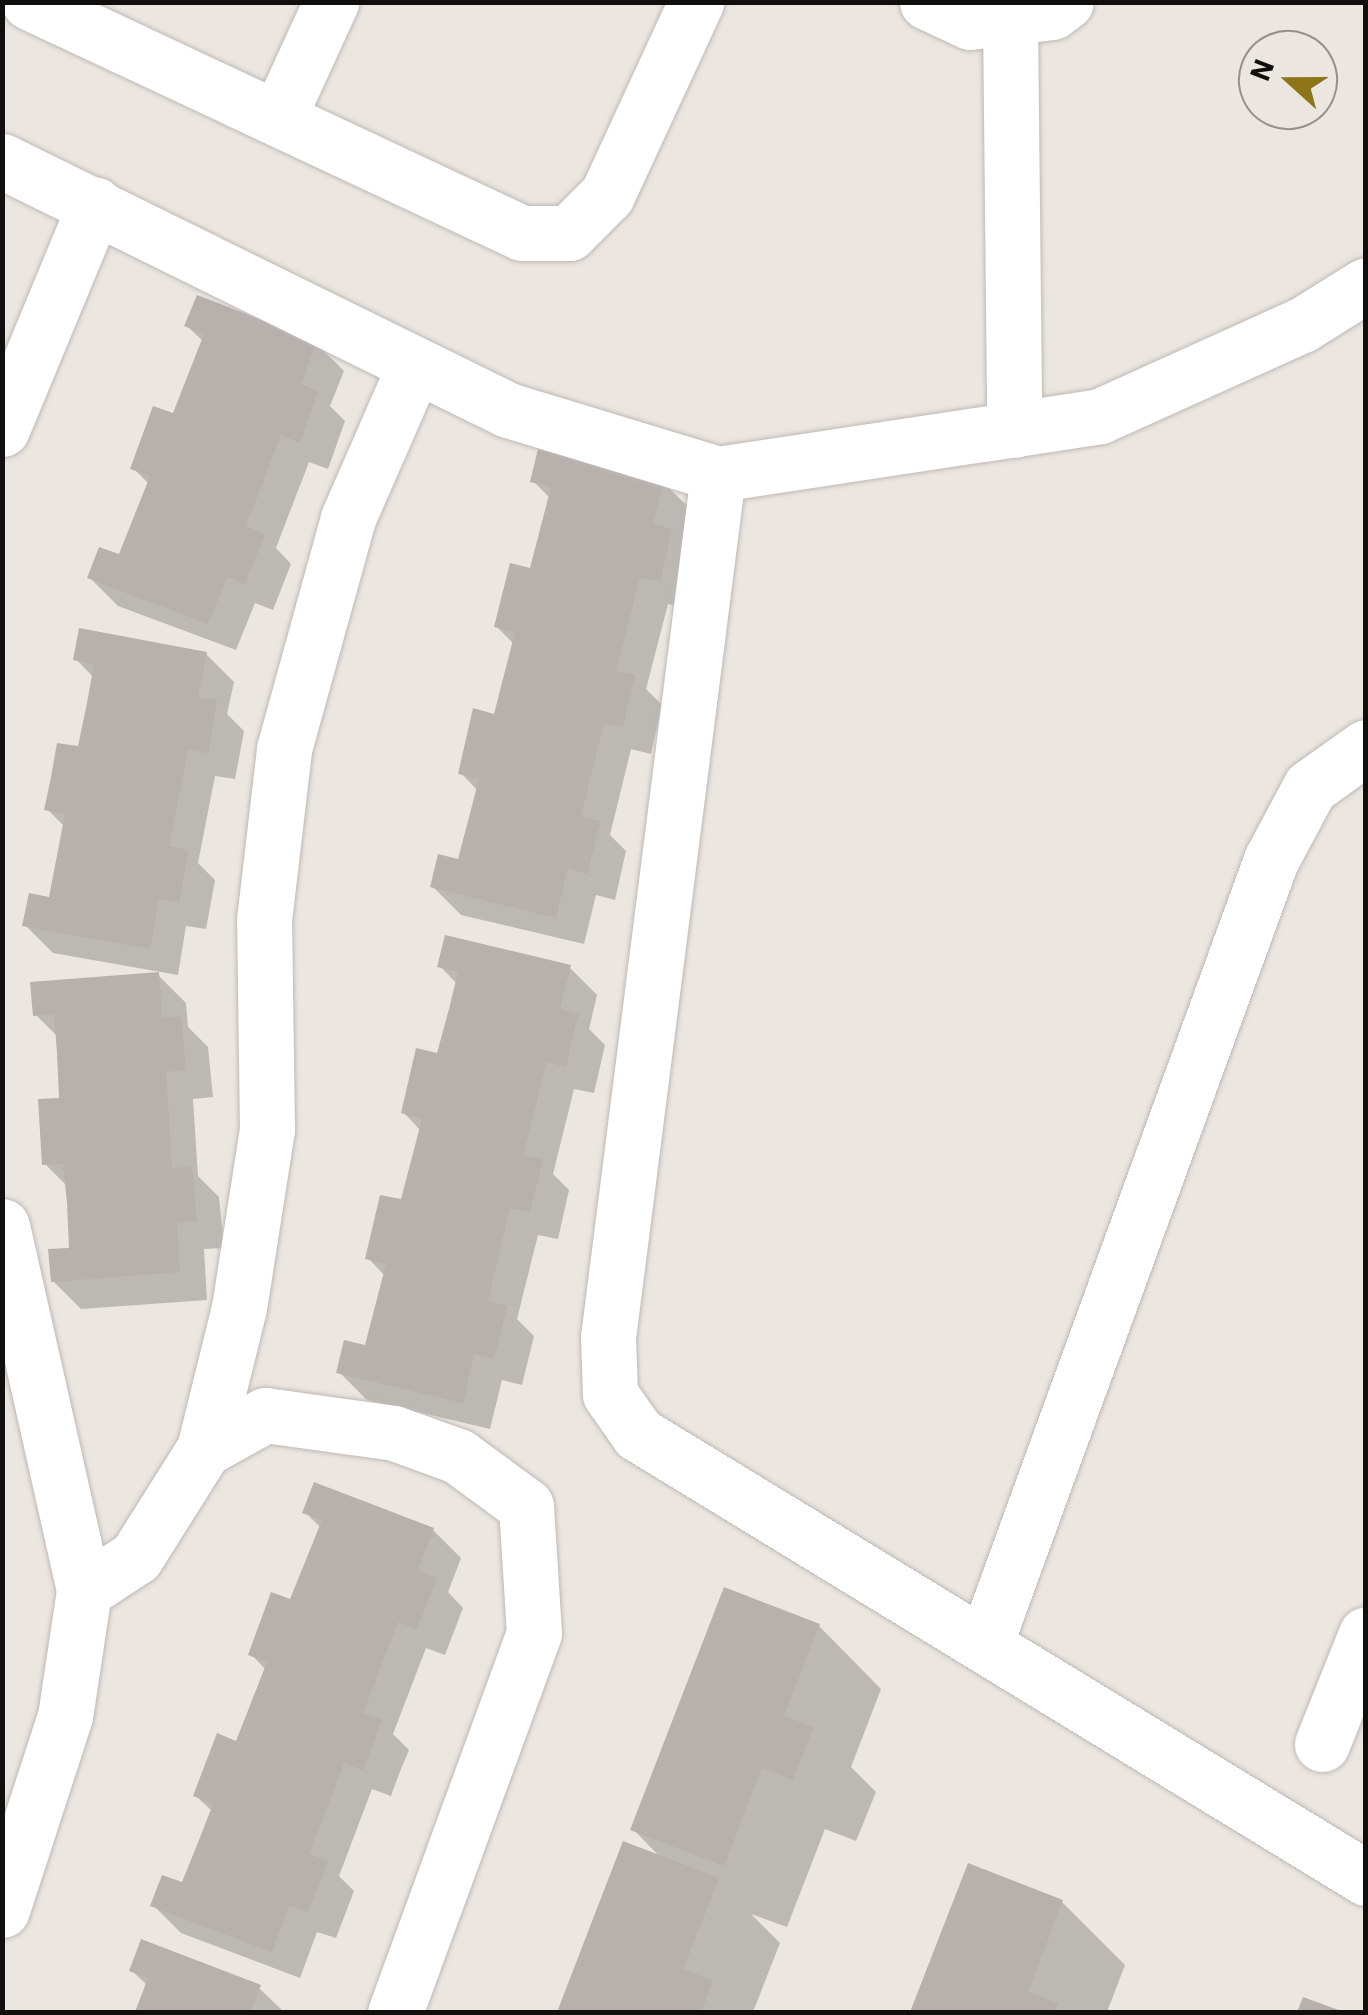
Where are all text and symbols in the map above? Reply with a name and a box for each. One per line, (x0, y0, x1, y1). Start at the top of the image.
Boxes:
north arrow (1238, 30, 1338, 130)
text: N (1240, 54, 1282, 86)

